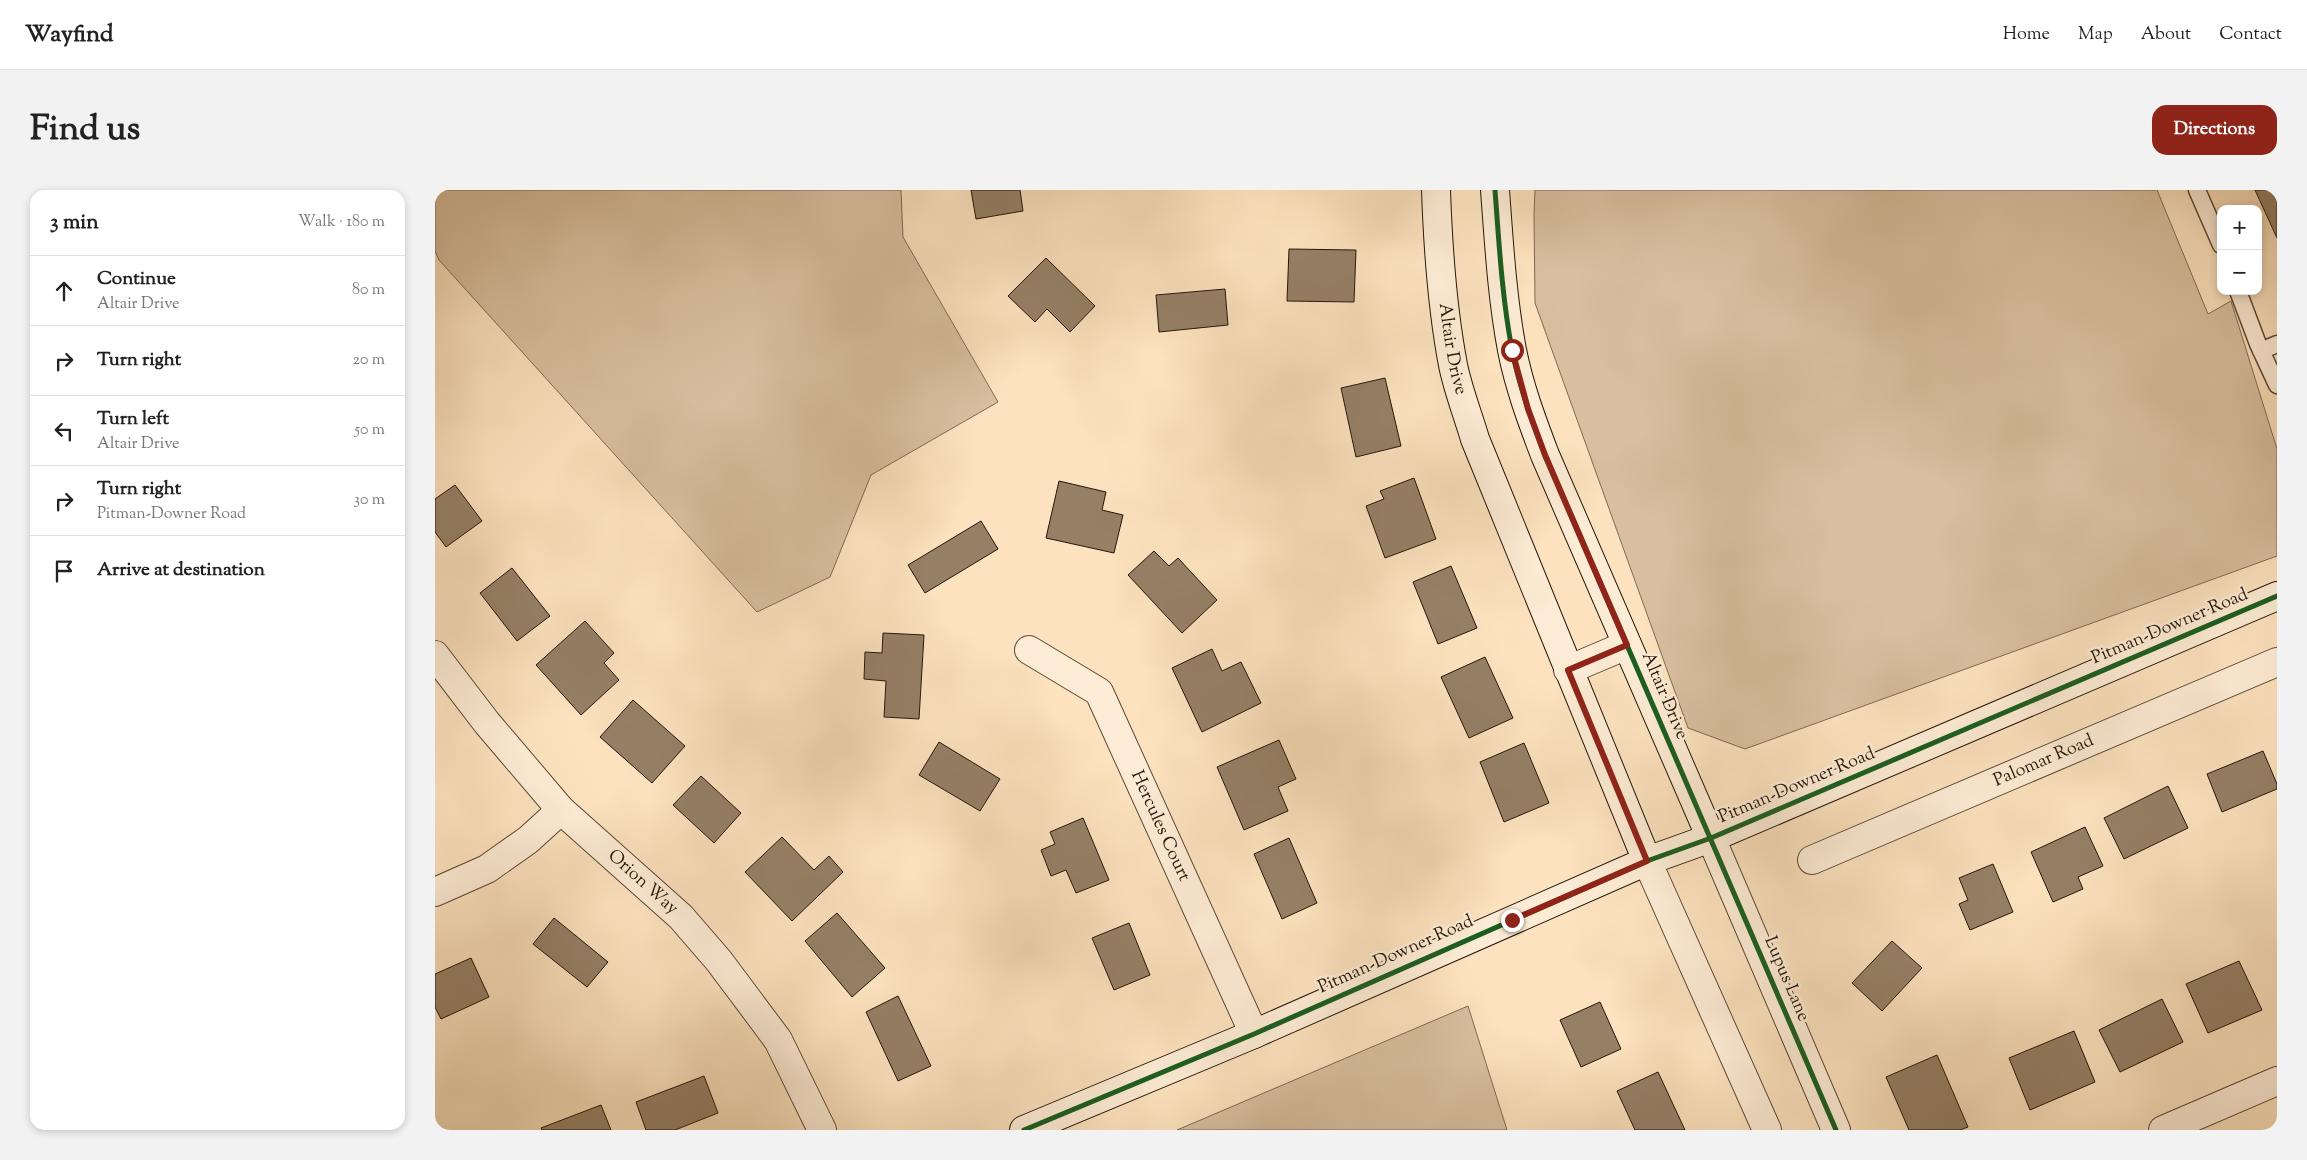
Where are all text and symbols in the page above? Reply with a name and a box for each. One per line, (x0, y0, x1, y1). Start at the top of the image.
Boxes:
text: Wayfind (25, 18, 113, 52)
text: Home (2003, 22, 2050, 48)
text: Map (2078, 22, 2113, 48)
text: About (2141, 22, 2191, 48)
text: Contact (2219, 22, 2282, 48)
text: Find us (30, 105, 140, 156)
button: Directions (2152, 105, 2277, 155)
map controls (2217, 205, 2262, 295)
button: + (2217, 205, 2262, 250)
text: 3 min (50, 208, 99, 238)
text: Walk · 180 m (298, 211, 385, 234)
button: − (2217, 250, 2262, 295)
text: Continue (97, 266, 176, 293)
icon: ahead (50, 277, 78, 305)
text: 80 m (352, 279, 385, 302)
text: Altair Drive (97, 293, 180, 316)
street label: Altair Drive (1431, 302, 1473, 398)
route start (1501, 339, 1524, 362)
icon: right (50, 347, 78, 375)
text: Turn right (97, 347, 181, 374)
text: 20 m (352, 349, 385, 372)
text: Turn left (97, 406, 169, 433)
icon: left (50, 417, 78, 445)
text: 50 m (354, 419, 385, 442)
text: Altair Drive (97, 433, 180, 456)
text: Turn right (97, 476, 181, 503)
icon: right (50, 487, 78, 515)
text: 30 m (354, 489, 385, 512)
text: Pitman-Downer Road (97, 503, 246, 526)
icon: arrive (50, 557, 78, 585)
text: Arrive at destination (97, 557, 265, 584)
street label: Pitman-Downer Road (2088, 582, 2252, 672)
street label: Altair Drive (1634, 648, 1694, 744)
street label: Palomar Road (1990, 728, 2098, 794)
street label: Pitman-Downer Road (1715, 741, 1879, 831)
street label: Hercules Court (1123, 767, 1196, 886)
street label: Orion Way (601, 844, 684, 921)
street label: Pitman-Downer Road (1314, 909, 1478, 1001)
route end (1501, 909, 1524, 932)
street label: Lupus Lane (1756, 932, 1816, 1026)

